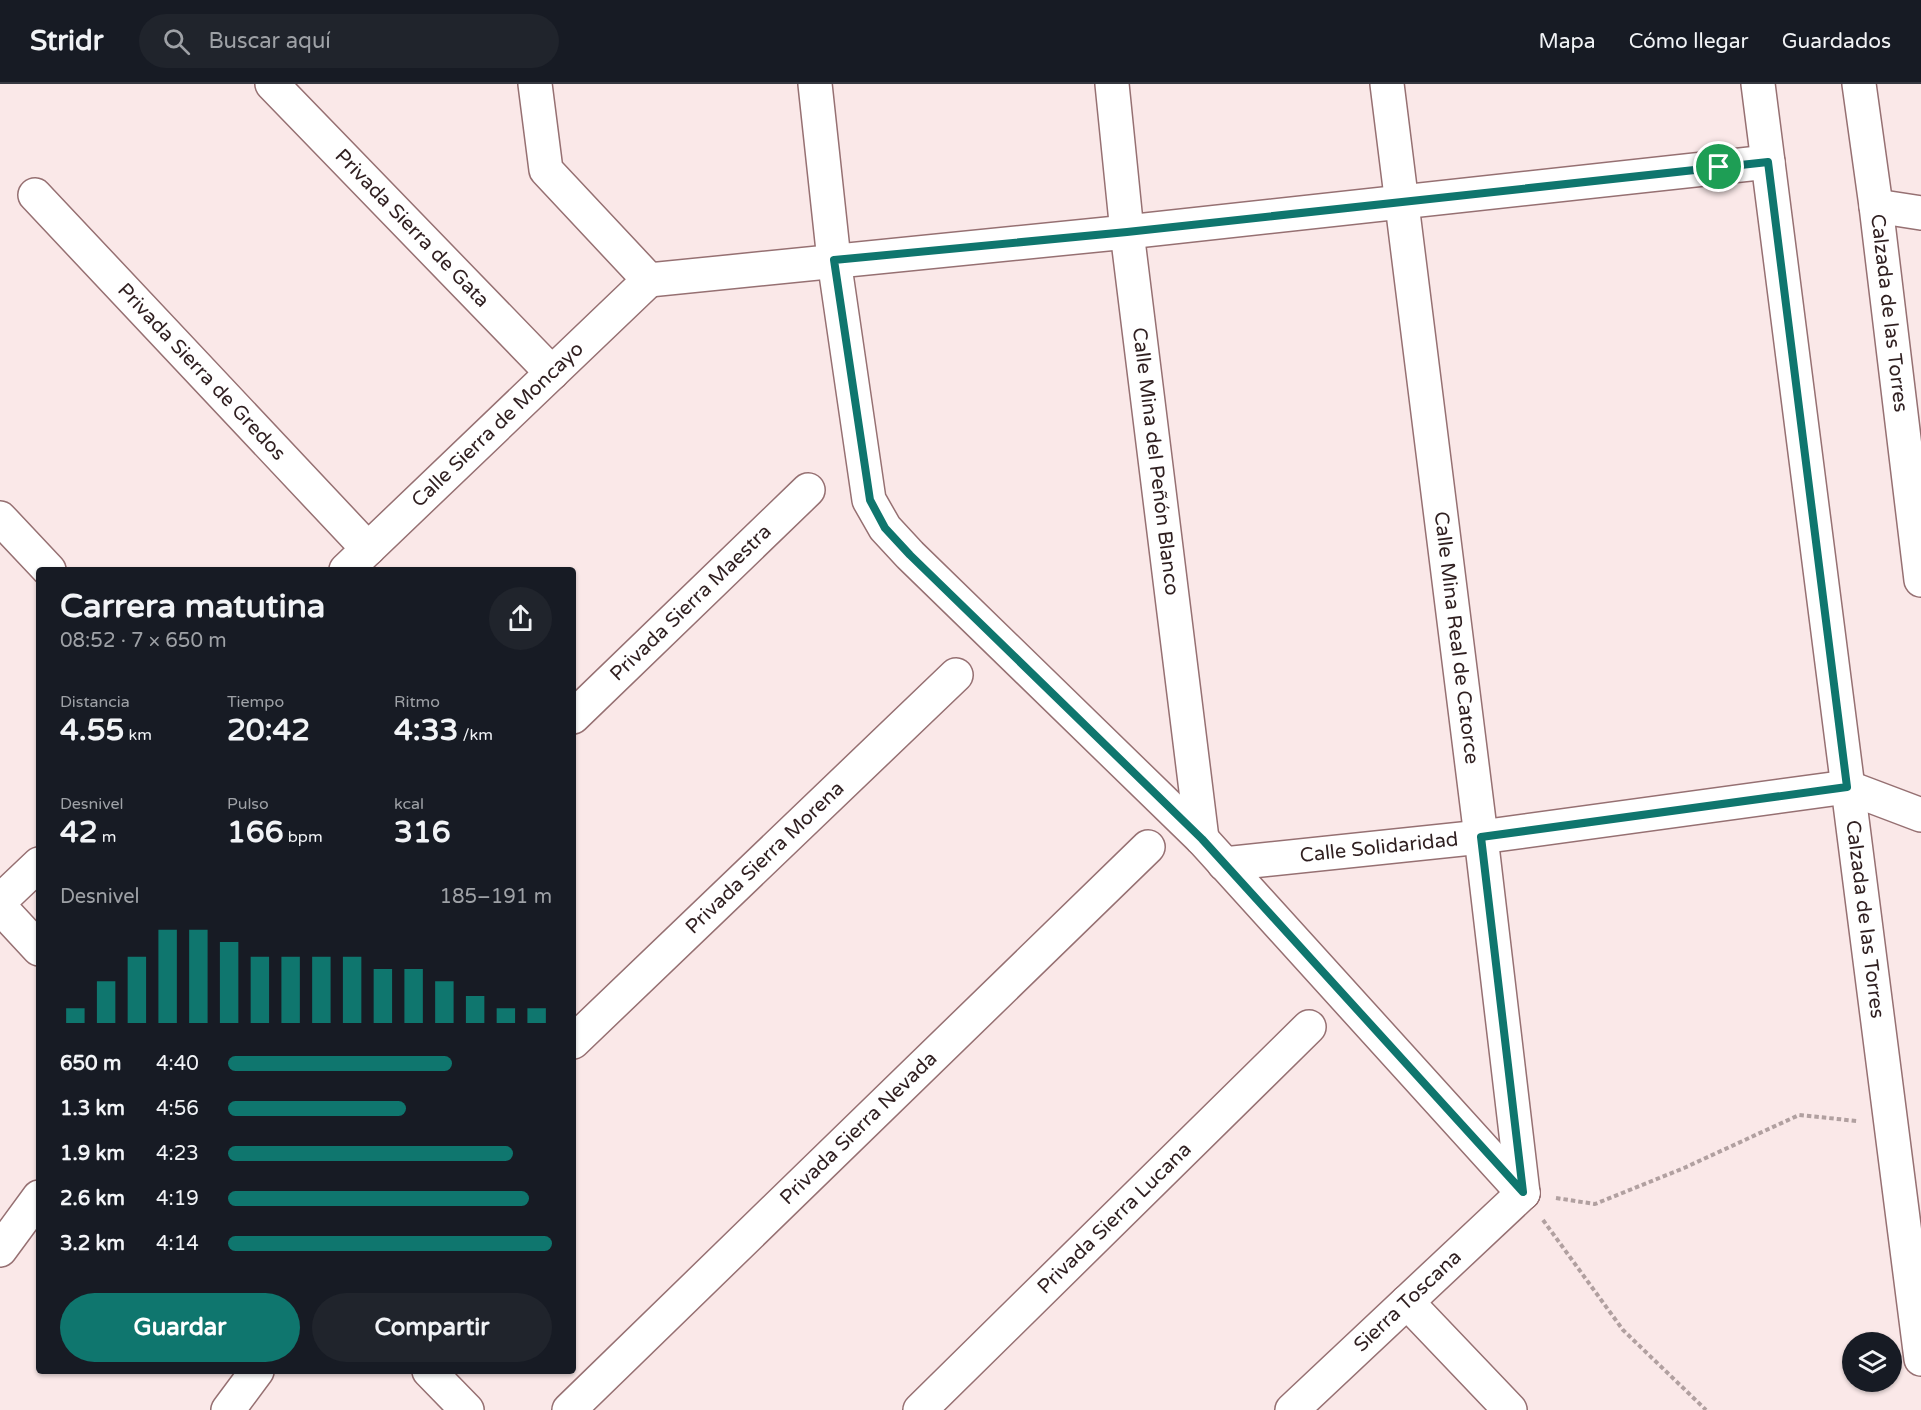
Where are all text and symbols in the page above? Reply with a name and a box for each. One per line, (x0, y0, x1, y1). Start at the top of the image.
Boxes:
search box (139, 14, 559, 68)
text: Stridr (30, 24, 103, 58)
icon: search (160, 25, 193, 58)
text: Buscar aquí (208, 28, 331, 54)
text: Mapa (1538, 29, 1596, 54)
text: Cómo llegar (1629, 29, 1749, 54)
text: Guardados (1782, 29, 1891, 54)
pin (1693, 141, 1744, 192)
street label: Privada Sierra de Gata (330, 144, 494, 313)
icon: arrive (1702, 150, 1735, 183)
street label: Calzada de las Torres (1865, 212, 1913, 414)
street label: Privada Sierra de Gredos (112, 278, 291, 466)
street label: Calle Mina del Peñón Blanco (1127, 326, 1184, 597)
street label: Calle Sierra de Moncayo (407, 337, 589, 513)
street label: Calle Mina Real de Catorce (1428, 510, 1484, 765)
street label: Privada Sierra Maestra (605, 520, 777, 686)
text: Carrera matutina (60, 587, 325, 626)
button: share (489, 587, 552, 650)
text: 08:52 · 7 × 650 m (60, 629, 227, 653)
text: Distancia (60, 692, 130, 712)
text: Tiempo (227, 692, 284, 712)
text: Ritmo (394, 692, 440, 712)
text: 4.55 (60, 712, 124, 749)
text: 20:42 (227, 712, 310, 749)
text: 4:33 (394, 712, 458, 749)
text: km (124, 725, 152, 745)
text: /km (458, 725, 493, 745)
street label: Privada Sierra Morena (681, 777, 849, 939)
text: Desnivel (60, 794, 124, 814)
text: Pulso (227, 794, 269, 814)
text: kcal (394, 794, 424, 814)
text: 42 (60, 814, 98, 851)
text: 166 (227, 814, 284, 851)
text: 316 (394, 814, 451, 851)
street label: Calzada de las Torres (1840, 819, 1889, 1020)
text: m (98, 827, 117, 847)
text: bpm (284, 827, 323, 847)
street label: Calle Solidaridad (1299, 827, 1460, 868)
text: Desnivel (60, 885, 139, 909)
text: 185–191 m (439, 885, 552, 909)
street label: Privada Sierra Nevada (775, 1047, 942, 1210)
text: 650 m (60, 1052, 121, 1076)
text: 4:40 (156, 1052, 199, 1076)
text: 1.3 km (60, 1097, 125, 1121)
text: 4:56 (156, 1097, 199, 1121)
street label: Privada Sierra Lucana (1033, 1138, 1196, 1299)
text: 1.9 km (60, 1142, 125, 1166)
text: 4:23 (156, 1142, 199, 1166)
text: 2.6 km (60, 1187, 125, 1211)
text: 4:19 (156, 1187, 199, 1211)
text: 3.2 km (60, 1232, 125, 1256)
text: 4:14 (156, 1232, 199, 1256)
street label: Sierra Toscana (1349, 1245, 1467, 1357)
button: Guardar (60, 1293, 300, 1362)
button: Compartir (312, 1293, 552, 1362)
map controls (1842, 1332, 1902, 1392)
button: layers (1842, 1332, 1902, 1392)

